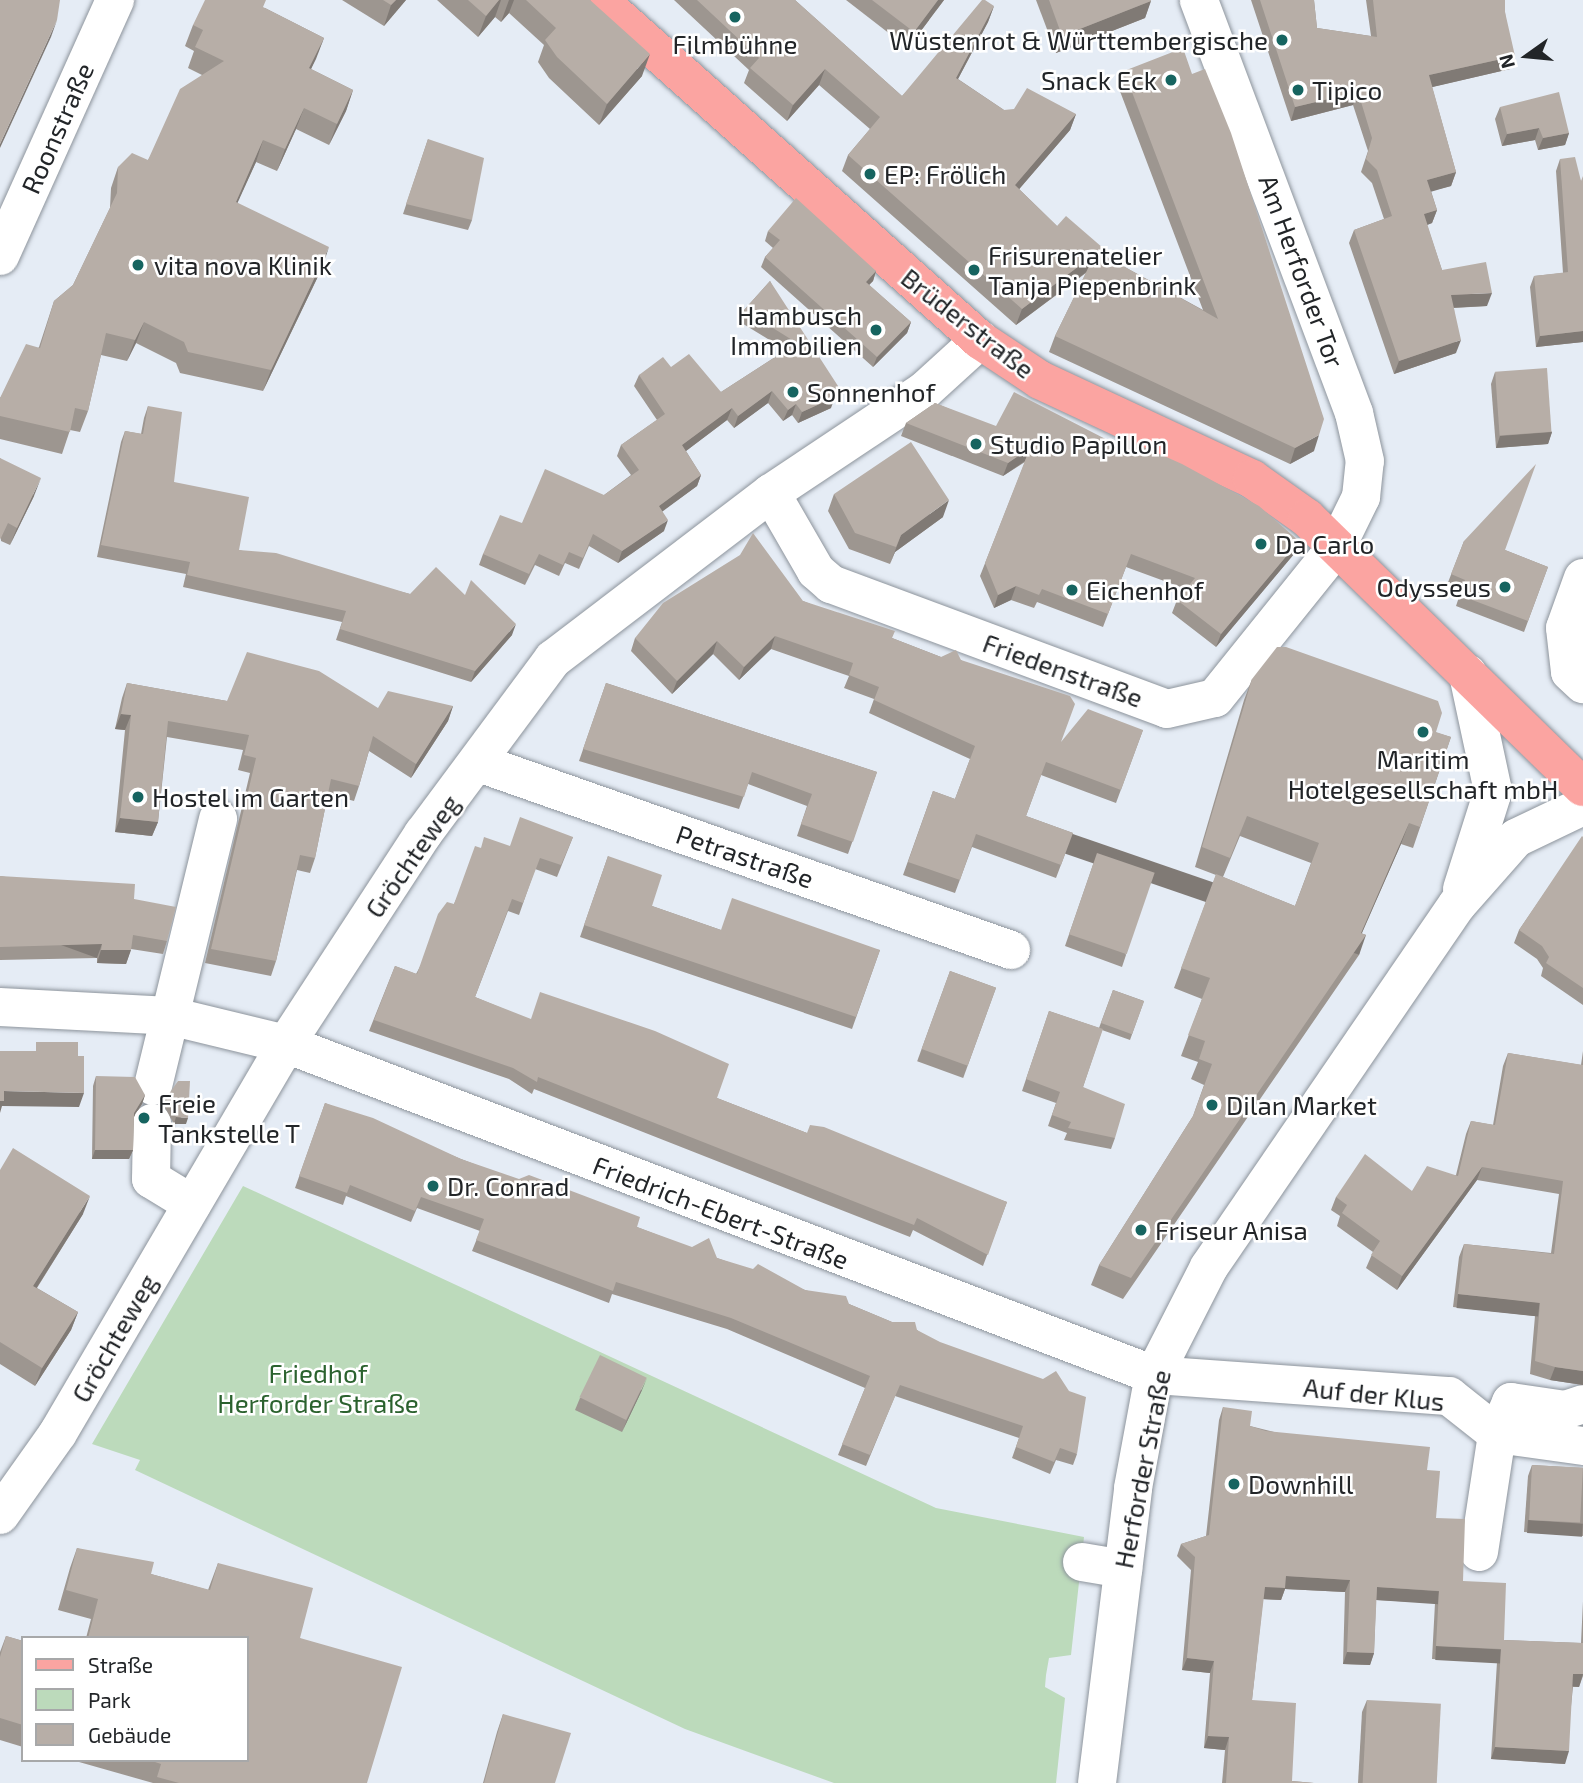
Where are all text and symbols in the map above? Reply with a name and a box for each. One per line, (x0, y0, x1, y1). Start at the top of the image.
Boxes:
marker: Filmbühne (727, 9, 743, 25)
north arrow (1492, 21, 1562, 91)
place label: Wüstenrot & Württembergische (889, 24, 1268, 56)
place label: Filmbühne (673, 28, 797, 60)
marker: Wüstenrot & Württembergische (1274, 32, 1290, 48)
text: N (1493, 52, 1519, 71)
street label: Roonstraße (14, 58, 100, 198)
place label: Snack Eck (1041, 64, 1157, 96)
marker: Snack Eck (1163, 72, 1179, 88)
place label: Tipico (1312, 74, 1382, 106)
marker: Tipico (1290, 82, 1306, 98)
place label: EP: Frölich (884, 158, 1006, 190)
marker: EP: Frölich (862, 166, 878, 182)
street label: Am Herforder Tor (1253, 170, 1351, 372)
place label: Frisurenatelier Tanja Piepenbrink (988, 239, 1197, 300)
place label: vita nova Klinik (154, 249, 332, 281)
marker: vita nova Klinik (128, 255, 148, 275)
street label: Brüderstraße (895, 261, 1041, 385)
marker: Frisurenatelier Tanja Piepenbrink (966, 262, 982, 278)
place label: Hambusch Immobilien (730, 299, 862, 360)
marker: Hambusch Immobilien (868, 322, 884, 338)
place label: Sonnenhof (807, 376, 935, 408)
marker: Sonnenhof (785, 384, 801, 400)
place label: Studio Papillon (990, 428, 1167, 460)
marker: Studio Papillon (968, 436, 984, 452)
place label: Da Carlo (1275, 528, 1374, 560)
marker: Da Carlo (1253, 536, 1269, 552)
place label: Odysseus (1377, 571, 1491, 603)
place label: Eichenhof (1086, 574, 1204, 606)
marker: Odysseus (1497, 579, 1513, 595)
marker: Eichenhof (1064, 582, 1080, 598)
street label: Friedenstraße (979, 627, 1147, 713)
marker: Maritim Hotelgesellschaft mbH (1415, 724, 1431, 740)
place label: Maritim Hotelgesellschaft mbH (1288, 743, 1558, 804)
place label: Hostel im Garten (152, 781, 350, 813)
marker: Hostel im Garten (130, 789, 146, 805)
street label: Gröchteweg (358, 789, 466, 923)
street label: Petrastraße (672, 818, 818, 894)
place label: Freie Tankstelle T (158, 1087, 301, 1148)
place label: Dilan Market (1226, 1089, 1377, 1121)
marker: Dilan Market (1204, 1097, 1220, 1113)
marker: Freie Tankstelle T (136, 1110, 152, 1126)
street label: Friedrich-Ebert-Straße (589, 1149, 853, 1275)
place label: Dr. Conrad (447, 1170, 569, 1202)
marker: Dr. Conrad (425, 1178, 441, 1194)
place label: Friseur Anisa (1155, 1214, 1309, 1246)
marker: Friseur Anisa (1133, 1222, 1149, 1238)
street label: Gröchteweg (65, 1268, 163, 1408)
park label: Friedhof Herforder Straße (217, 1357, 419, 1418)
street label: Herforder Straße (1107, 1367, 1177, 1571)
street label: Auf der Klus (1301, 1371, 1447, 1417)
place label: Downhill (1248, 1468, 1353, 1500)
marker: Downhill (1226, 1476, 1242, 1492)
legend (21, 1636, 248, 1762)
text: Straße (88, 1652, 153, 1677)
text: Park (88, 1687, 131, 1712)
text: Gebäude (88, 1722, 171, 1747)

